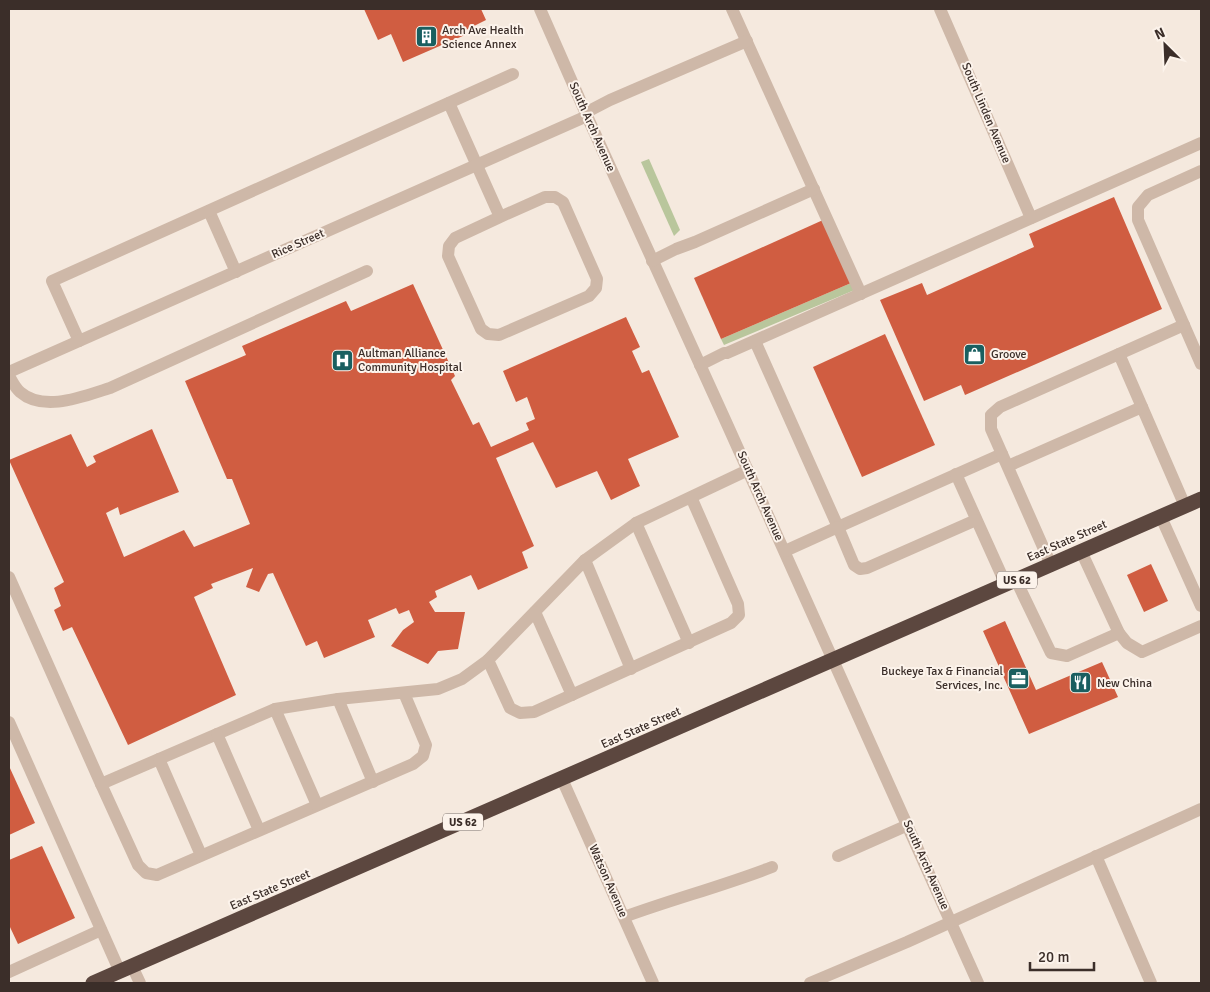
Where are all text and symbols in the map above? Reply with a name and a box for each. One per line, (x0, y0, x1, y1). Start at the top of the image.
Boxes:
north arrow (1140, 20, 1190, 70)
place label: Arch Ave Health Science Annex (442, 23, 524, 52)
text: N (1152, 24, 1168, 43)
building icon: Arch Ave Health Science Annex (414, 25, 438, 49)
street label: South Linden Avenue (958, 60, 1014, 166)
street label: South Arch Avenue (565, 80, 619, 174)
street label: Rice Street (269, 226, 327, 262)
shop icon: Groove (963, 342, 987, 366)
place label: Aultman Alliance Community Hospital (358, 346, 463, 375)
place label: Groove (991, 347, 1027, 362)
hospital icon: Aultman Alliance Community Hospital (330, 348, 354, 372)
street label: South Arch Avenue (733, 449, 787, 543)
street label: East State Street (1025, 517, 1109, 565)
road number: US 62 (997, 572, 1037, 588)
place label: Buckeye Tax & Financial Services, Inc. (881, 664, 1003, 693)
office icon: Buckeye Tax & Financial Services, Inc. (1007, 666, 1031, 690)
restaurant icon: New China (1069, 671, 1093, 695)
place label: New China (1097, 676, 1152, 691)
street label: East State Street (599, 704, 683, 752)
road number: US 62 (443, 814, 483, 830)
street label: South Arch Avenue (899, 818, 953, 912)
street label: Watson Avenue (585, 842, 631, 920)
street label: East State Street (228, 866, 312, 914)
scale bar (1030, 940, 1094, 972)
text: 20 m (1038, 948, 1069, 966)

